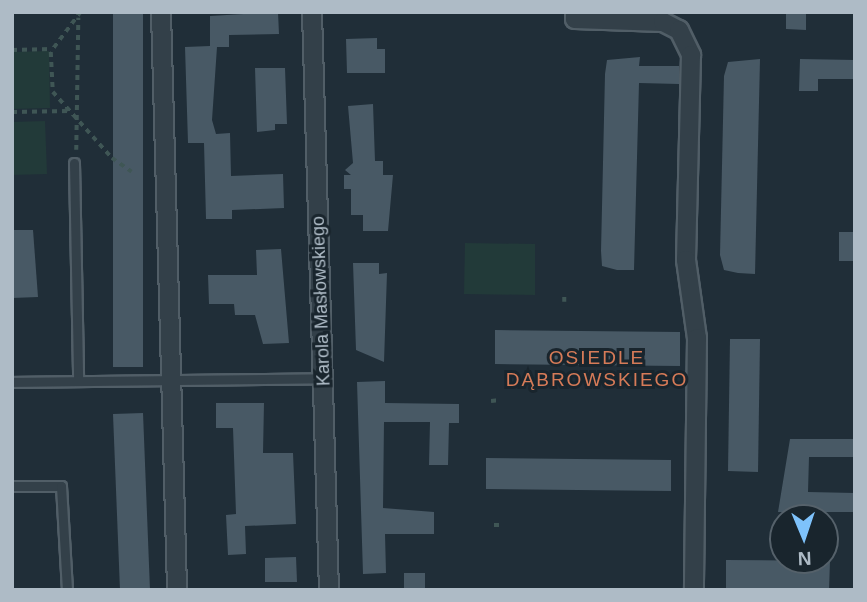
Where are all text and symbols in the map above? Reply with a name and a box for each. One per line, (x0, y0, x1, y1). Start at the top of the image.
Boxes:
street label: Karola Masłowskiego (307, 216, 335, 386)
district label: OSIEDLE DĄBROWSKIEGO (507, 347, 687, 391)
north arrow (769, 504, 839, 574)
text: N (797, 548, 812, 569)

